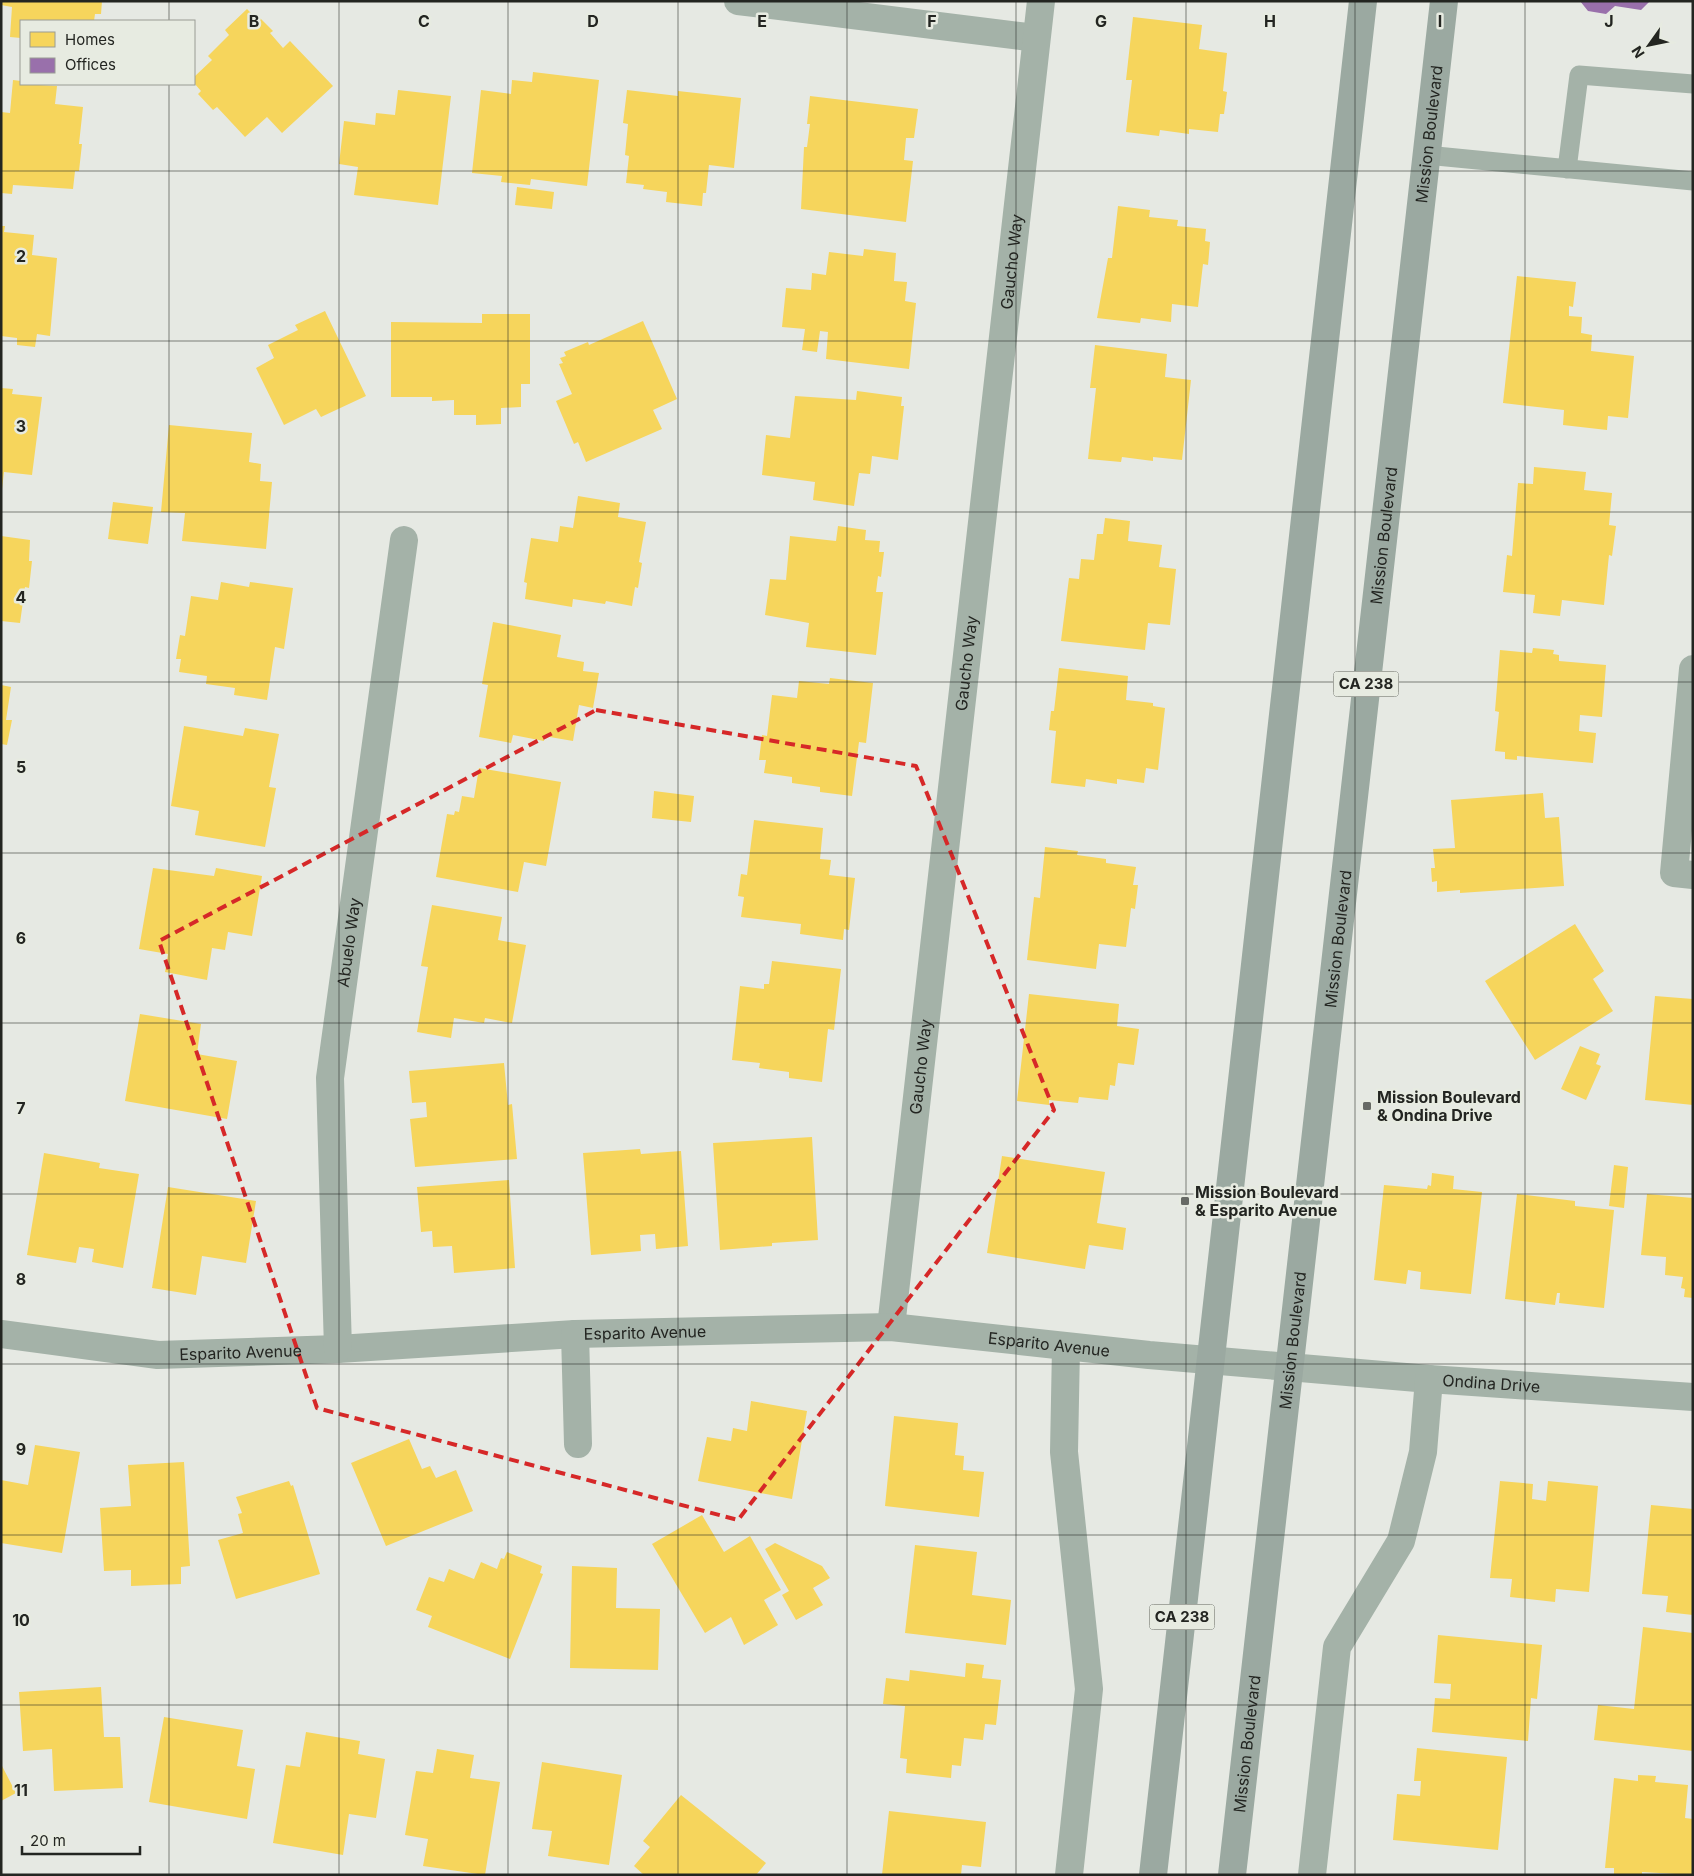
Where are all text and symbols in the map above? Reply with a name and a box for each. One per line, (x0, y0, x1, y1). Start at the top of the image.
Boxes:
text: B (249, 11, 259, 31)
text: C (418, 11, 430, 31)
text: D (587, 11, 599, 31)
text: E (757, 11, 767, 31)
text: F (927, 11, 937, 31)
text: G (1095, 11, 1107, 31)
text: H (1264, 11, 1276, 31)
text: I (1438, 11, 1442, 31)
text: J (1604, 11, 1614, 31)
legend (20, 20, 195, 85)
north arrow (1624, 20, 1674, 70)
text: Homes (65, 30, 115, 49)
text: N (1628, 43, 1648, 61)
text: Offices (65, 55, 116, 74)
street label: Mission Boulevard (1411, 64, 1447, 204)
street label: Gaucho Way (996, 213, 1027, 311)
text: 2 (16, 246, 26, 266)
text: 3 (16, 416, 26, 436)
street label: Mission Boulevard (1366, 466, 1401, 606)
text: 4 (16, 587, 27, 607)
street label: Gaucho Way (951, 615, 981, 712)
road number: CA 238 (1334, 672, 1398, 696)
text: 5 (16, 757, 26, 777)
street label: Mission Boulevard (1320, 869, 1356, 1009)
street label: Abuelo Way (333, 896, 365, 988)
text: 6 (16, 928, 26, 948)
street label: Gaucho Way (905, 1018, 936, 1115)
place label: Mission Boulevard & Ondina Drive (1377, 1087, 1521, 1125)
text: 7 (16, 1098, 26, 1118)
marker: Mission Boulevard & Ondina Drive (1361, 1100, 1373, 1112)
place label: Mission Boulevard & Esparito Avenue (1195, 1182, 1339, 1220)
marker: Mission Boulevard & Esparito Avenue (1179, 1195, 1191, 1207)
text: 8 (16, 1269, 26, 1289)
street label: Mission Boulevard (1275, 1270, 1310, 1410)
street label: Esparito Avenue (584, 1321, 706, 1344)
street label: Esparito Avenue (987, 1328, 1111, 1361)
street label: Esparito Avenue (179, 1340, 302, 1364)
street label: Ondina Drive (1442, 1370, 1541, 1397)
text: 9 (16, 1439, 26, 1459)
road number: CA 238 (1150, 1604, 1214, 1630)
text: 10 (12, 1610, 30, 1630)
street label: Mission Boulevard (1229, 1674, 1265, 1814)
text: 11 (14, 1780, 28, 1800)
scale bar (22, 1824, 140, 1856)
text: 20 m (30, 1831, 66, 1850)

